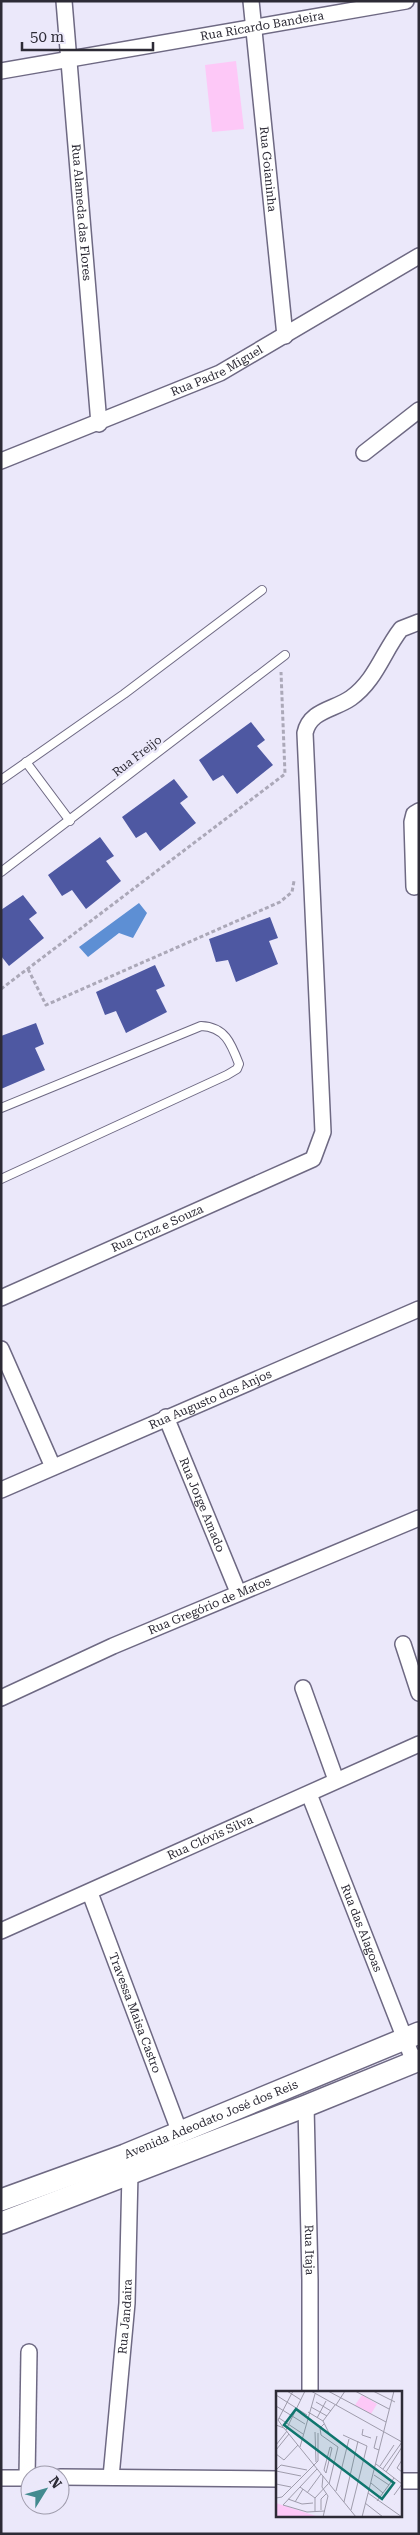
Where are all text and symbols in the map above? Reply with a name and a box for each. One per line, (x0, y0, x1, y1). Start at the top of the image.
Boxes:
street label: Rua Ricardo Bandeira (199, 8, 325, 43)
scale bar (22, 20, 154, 52)
text: 50 m (30, 28, 65, 46)
street label: Rua Goianinha (257, 126, 279, 213)
street label: Rua Alameda das Flores (69, 143, 94, 282)
street label: Rua Padre Miguel (169, 342, 266, 399)
street label: Rua Freijo (110, 733, 164, 779)
street label: Rua Cruz e Souza (109, 1202, 206, 1255)
street label: Rua Augusto dos Anjos (147, 1367, 274, 1432)
street label: Rua Jorge Amado (176, 1456, 228, 1554)
street label: Rua Gregório de Matos (146, 1574, 273, 1638)
street label: Rua Clóvis Silva (165, 1812, 256, 1863)
street label: Rua das Alagoas (338, 1882, 385, 1974)
street label: Travessa Maisa Castro (106, 1951, 164, 2075)
street label: Avenida Adeodato José dos Reis (122, 2077, 300, 2162)
street label: Rua Itaja (302, 2224, 317, 2276)
street label: Rua Jandaira (115, 2278, 135, 2355)
inset map (276, 2391, 402, 2518)
north arrow (20, 2465, 70, 2515)
text: N (46, 2473, 65, 2491)

